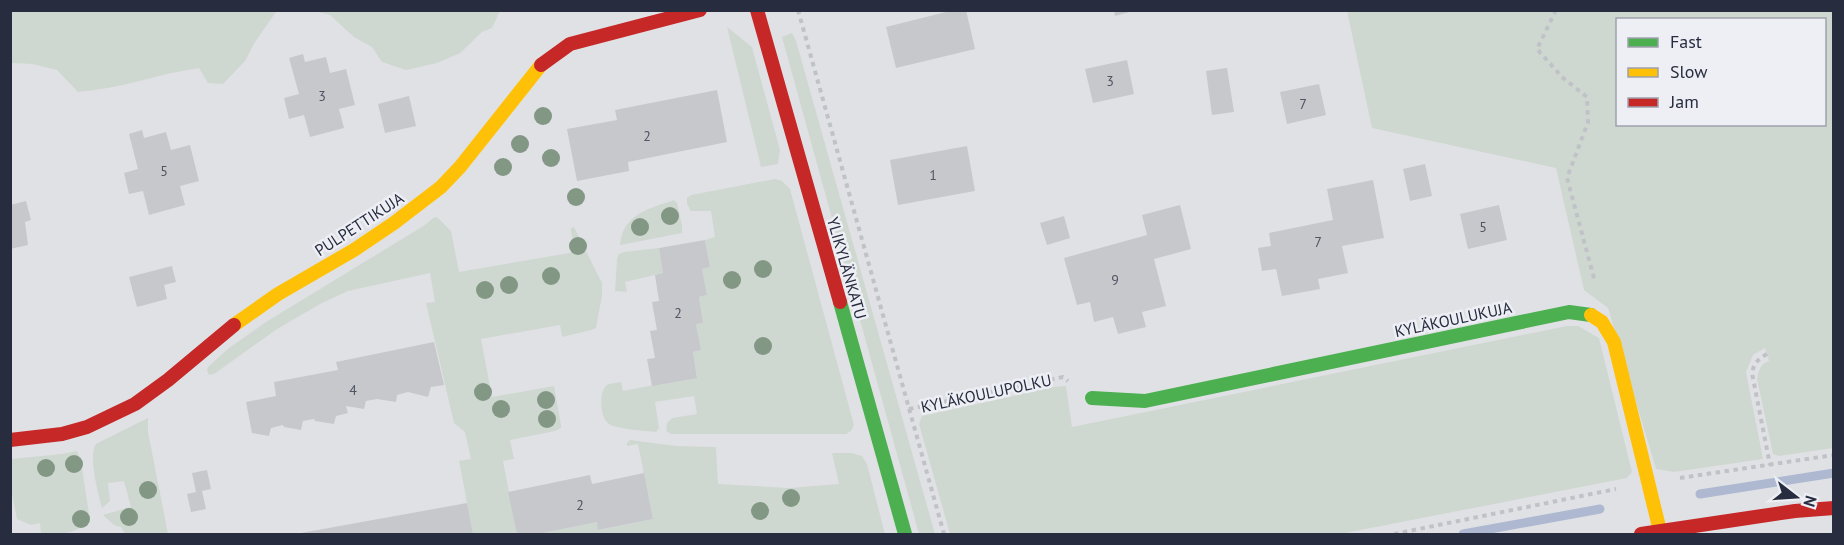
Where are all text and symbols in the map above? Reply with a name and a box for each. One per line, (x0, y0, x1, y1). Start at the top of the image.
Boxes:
legend (1616, 18, 1826, 126)
text: Fast (1670, 30, 1702, 53)
text: Slow (1670, 60, 1708, 83)
house number: 3 (1106, 72, 1114, 90)
house number: 3 (318, 87, 326, 105)
text: Jam (1669, 90, 1699, 113)
house number: 7 (1299, 95, 1307, 113)
house number: 2 (643, 127, 651, 145)
house number: 5 (160, 162, 168, 180)
house number: 1 (929, 166, 937, 184)
street label: PULPETTIKUJA (311, 187, 408, 260)
street label: YLIKYLÄNKATU (823, 215, 871, 321)
house number: 5 (1479, 218, 1487, 236)
house number: 7 (1314, 233, 1322, 251)
house number: 9 (1111, 271, 1119, 289)
street label: KYLÄKOULUKUJA (1393, 297, 1514, 341)
house number: 2 (674, 304, 682, 322)
street label: KYLÄKOULUPOLKU (919, 369, 1053, 417)
house number: 4 (349, 381, 357, 399)
north arrow (1766, 467, 1826, 527)
text: N (1799, 493, 1821, 509)
house number: 2 (576, 496, 584, 514)

